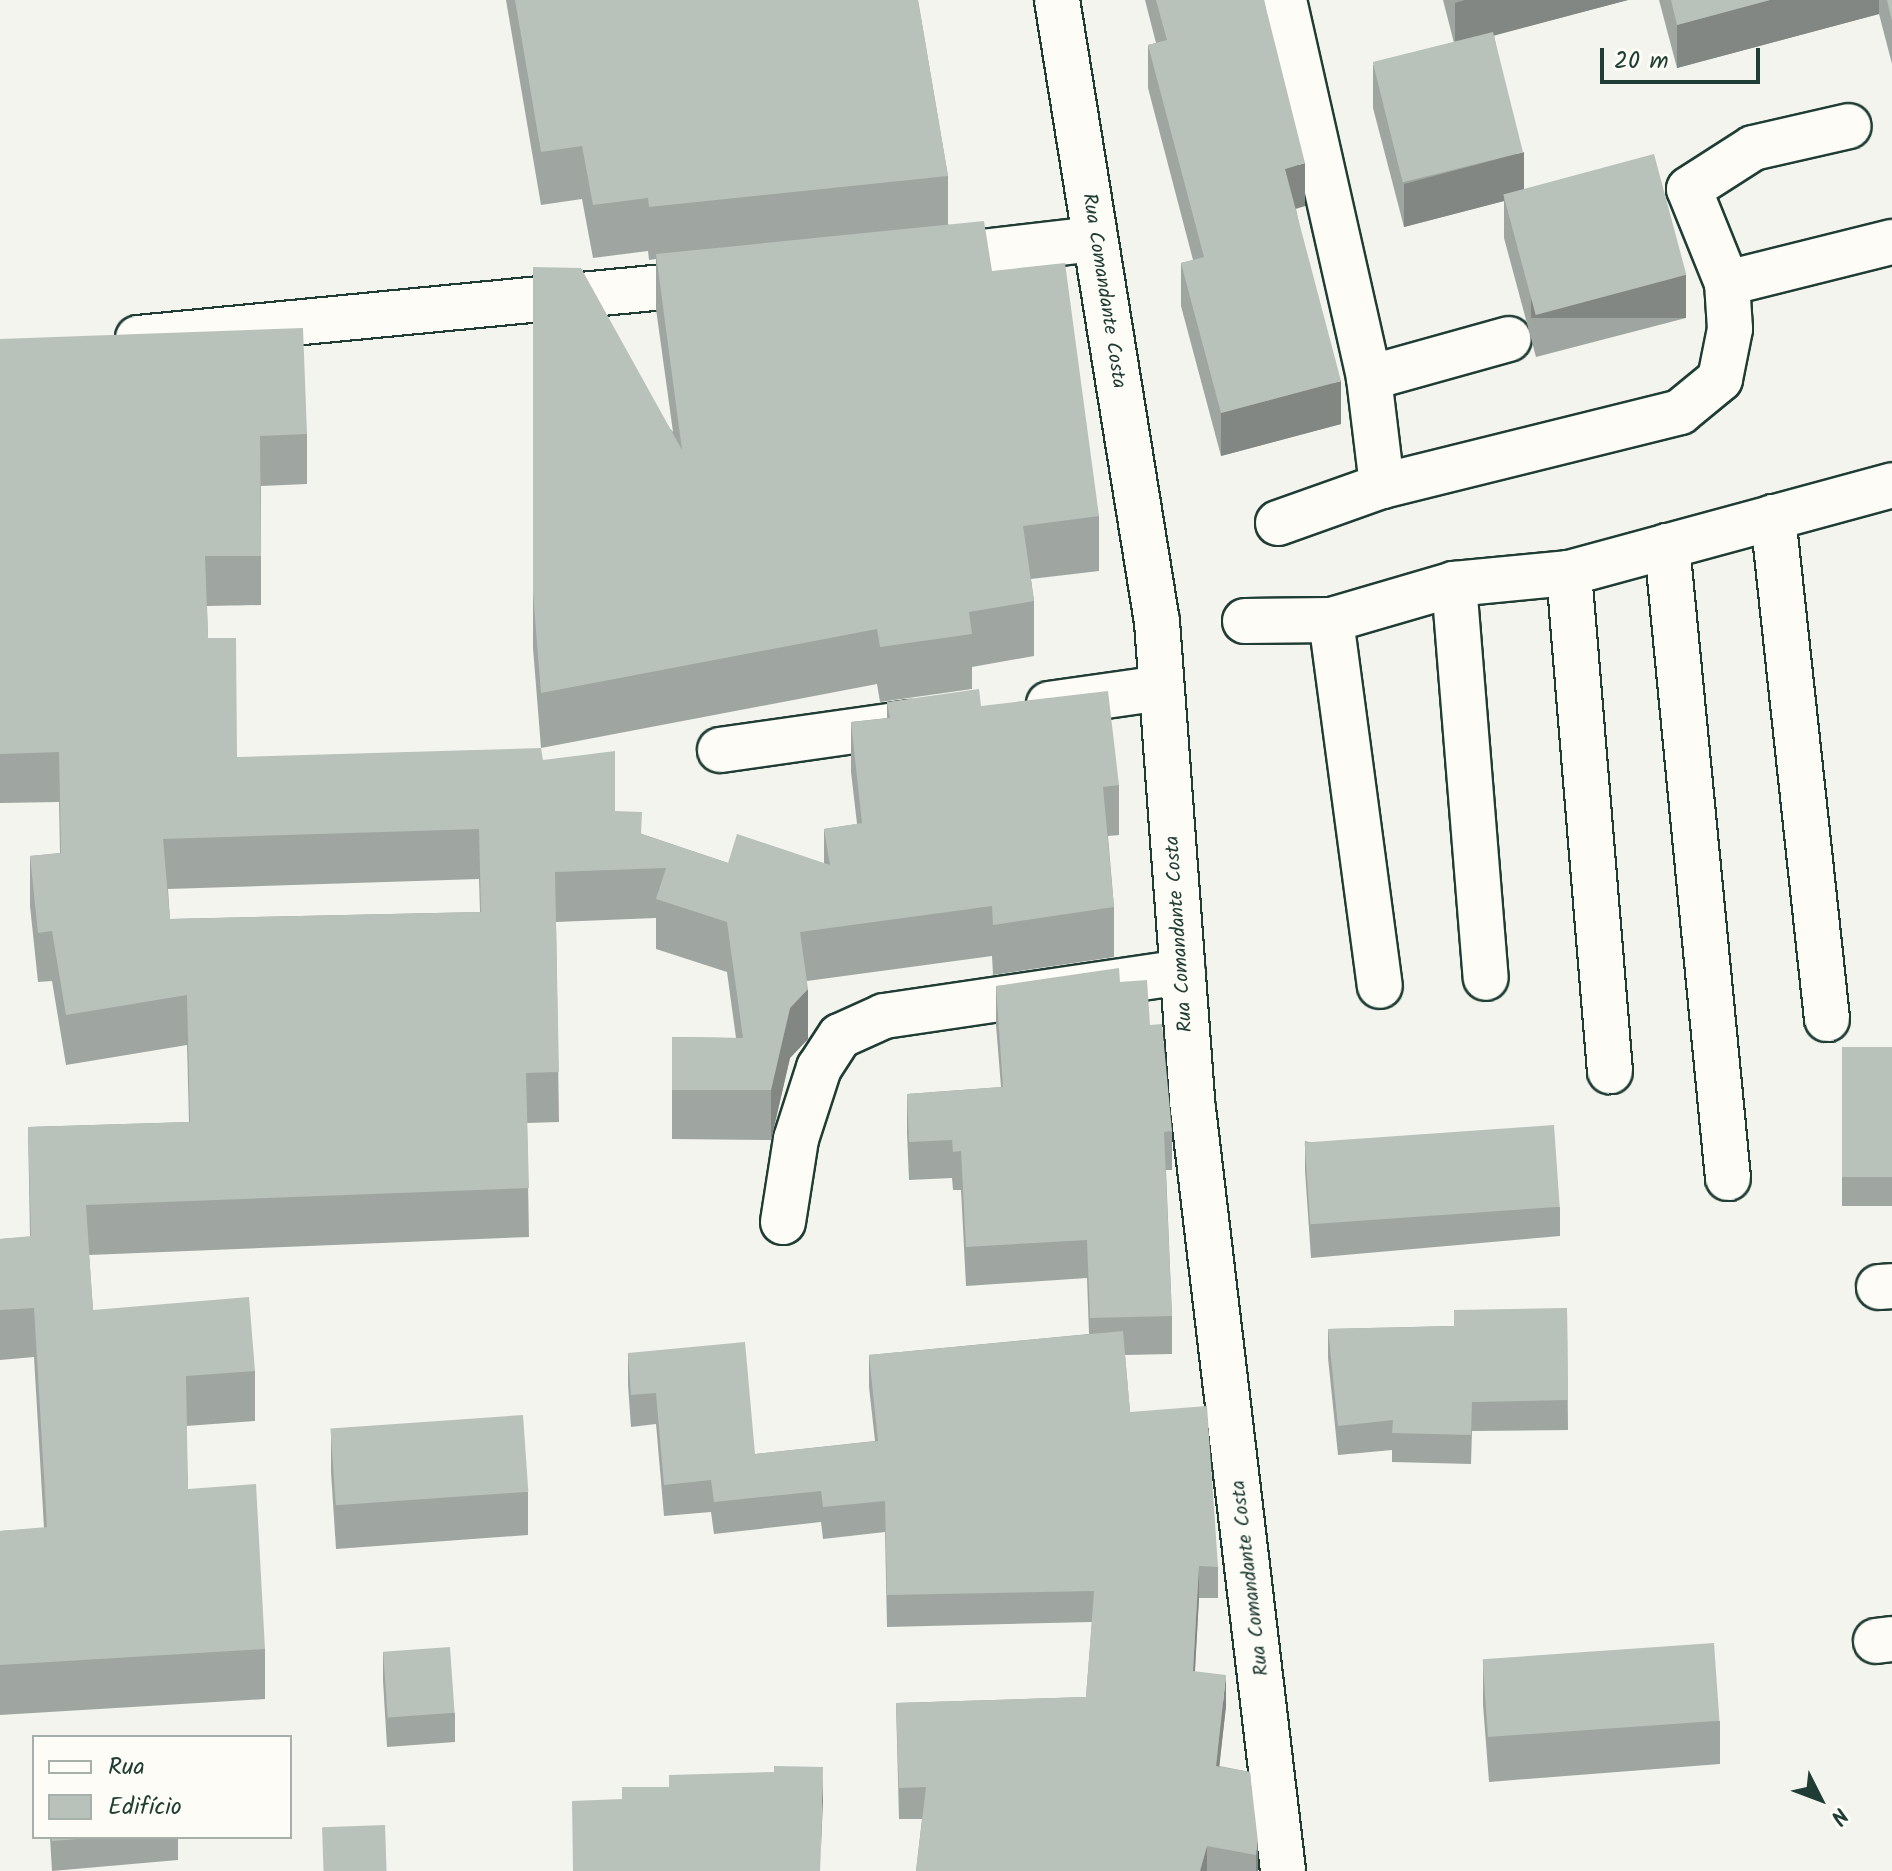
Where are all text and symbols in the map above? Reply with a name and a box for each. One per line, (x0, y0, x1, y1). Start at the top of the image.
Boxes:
scale bar (1604, 32, 1764, 82)
text: 20 m (1614, 42, 1669, 81)
street label: Rua Comandante Costa (1076, 192, 1130, 390)
street label: Rua Comandante Costa (1161, 835, 1199, 1033)
street label: Rua Comandante Costa (1227, 1479, 1275, 1677)
legend (32, 1735, 292, 1839)
text: Rua (108, 1748, 145, 1787)
north arrow (1780, 1759, 1860, 1839)
text: Edifício (108, 1788, 182, 1827)
text: N (1821, 1799, 1856, 1832)

